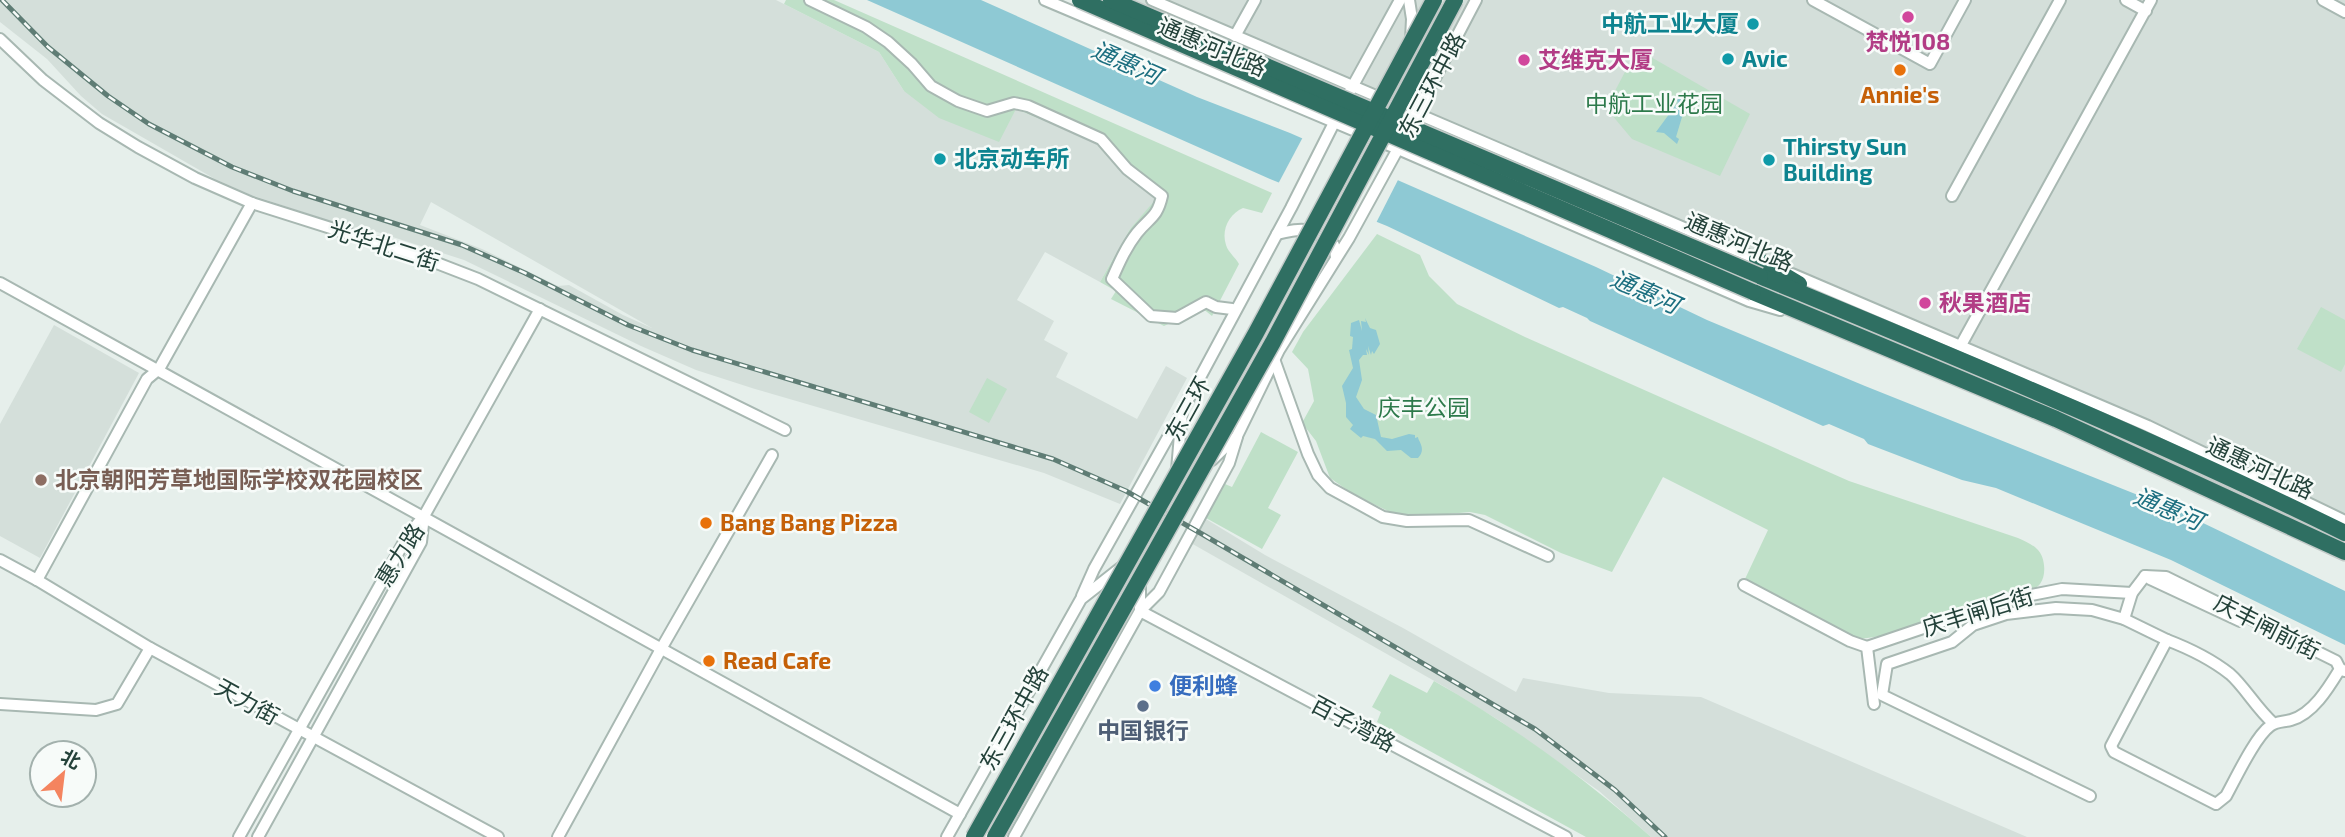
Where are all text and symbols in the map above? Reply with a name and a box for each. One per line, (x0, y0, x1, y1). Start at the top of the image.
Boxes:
place label: 中航工业大厦 (1601, 9, 1739, 37)
marker: 梵悦108 (1900, 9, 1916, 25)
street label: 通惠河北路 (1154, 11, 1271, 81)
marker: 中航工业大厦 (1745, 16, 1761, 32)
street label: 东三环中路 (1392, 27, 1470, 142)
place label: 梵悦108 (1866, 27, 1950, 55)
water label: 通惠河 (1088, 34, 1169, 91)
place label: Avic (1742, 44, 1788, 72)
place label: 艾维克大厦 (1538, 45, 1653, 73)
marker: Avic (1720, 51, 1736, 67)
marker: 艾维克大厦 (1516, 52, 1532, 68)
marker: Annie's (1892, 62, 1908, 78)
place label: Annie's (1861, 80, 1939, 108)
park label: 中航工业花园 (1585, 89, 1723, 117)
place label: Thirsty Sun Building (1783, 132, 1907, 186)
place label: 北京动车所 (954, 144, 1069, 172)
marker: 北京动车所 (932, 151, 948, 167)
marker: Thirsty Sun Building (1761, 152, 1777, 168)
street label: 通惠河北路 (1681, 206, 1798, 276)
street label: 光华北二街 (325, 214, 443, 276)
water label: 通惠河 (1607, 263, 1688, 320)
place label: 秋果酒店 (1939, 288, 2031, 316)
marker: 秋果酒店 (1917, 295, 1933, 311)
street label: 东三环 (1158, 372, 1216, 445)
park label: 庆丰公园 (1378, 393, 1470, 421)
street label: 通惠河北路 (2202, 430, 2318, 504)
place label: 北京朝阳芳草地国际学校双花园校区 (55, 465, 423, 493)
marker: 北京朝阳芳草地国际学校双花园校区 (33, 472, 49, 488)
water label: 通惠河 (2130, 480, 2211, 537)
place label: Bang Bang Pizza (720, 508, 898, 536)
marker: Bang Bang Pizza (698, 515, 714, 531)
street label: 惠力路 (369, 518, 429, 591)
street label: 庆丰闸后街 (1919, 581, 2037, 641)
street label: 庆丰闸前街 (2210, 588, 2325, 665)
place label: Read Cafe (723, 646, 831, 674)
marker: Read Cafe (701, 653, 717, 669)
street label: 东三环中路 (973, 660, 1053, 775)
place label: 便利蜂 (1169, 671, 1238, 699)
street label: 天力街 (211, 672, 284, 730)
marker: 便利蜂 (1147, 678, 1163, 694)
street label: 百子湾路 (1306, 689, 1401, 757)
marker: 中国银行 (1135, 698, 1151, 714)
place label: 中国银行 (1097, 716, 1189, 744)
north arrow (28, 739, 98, 809)
text: 北 (57, 744, 85, 773)

